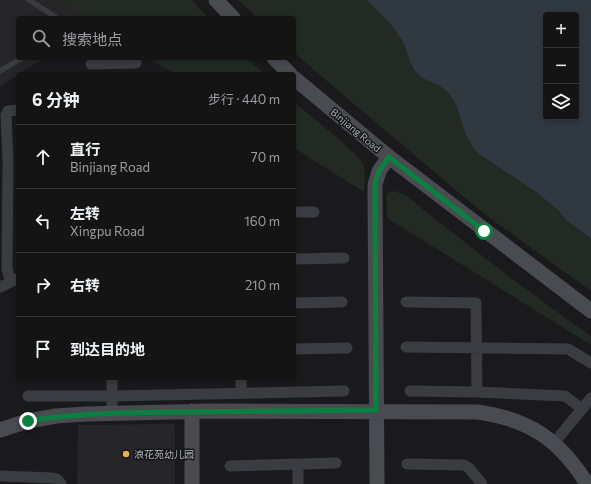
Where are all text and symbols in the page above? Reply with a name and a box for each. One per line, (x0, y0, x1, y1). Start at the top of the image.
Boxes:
map controls (543, 12, 579, 120)
button: + (543, 12, 579, 48)
search box (16, 16, 296, 60)
icon: search (30, 27, 52, 49)
text: 搜索地点 (62, 30, 122, 48)
button: − (543, 48, 579, 84)
button: layers (543, 84, 579, 120)
text: 6 分钟 (32, 89, 80, 110)
text: 步行 · 440 m (208, 91, 280, 107)
street label: Binjiang Road (329, 106, 384, 155)
text: 直行 (70, 140, 100, 158)
icon: ahead (32, 146, 54, 168)
text: 70 m (251, 149, 280, 165)
text: Binjiang Road (70, 159, 150, 175)
text: 左转 (70, 204, 100, 222)
icon: left (32, 210, 54, 232)
text: 160 m (244, 213, 280, 229)
route start (475, 222, 493, 240)
text: Xingpu Road (70, 223, 144, 239)
icon: right (32, 274, 54, 296)
text: 右转 (70, 276, 100, 294)
text: 210 m (245, 277, 280, 293)
icon: arrive (32, 338, 54, 360)
text: 到达目的地 (70, 340, 145, 358)
route end (19, 412, 37, 430)
place label: 浪花苑幼儿园 (134, 448, 194, 460)
marker: 浪花苑幼儿园 (121, 449, 131, 459)

